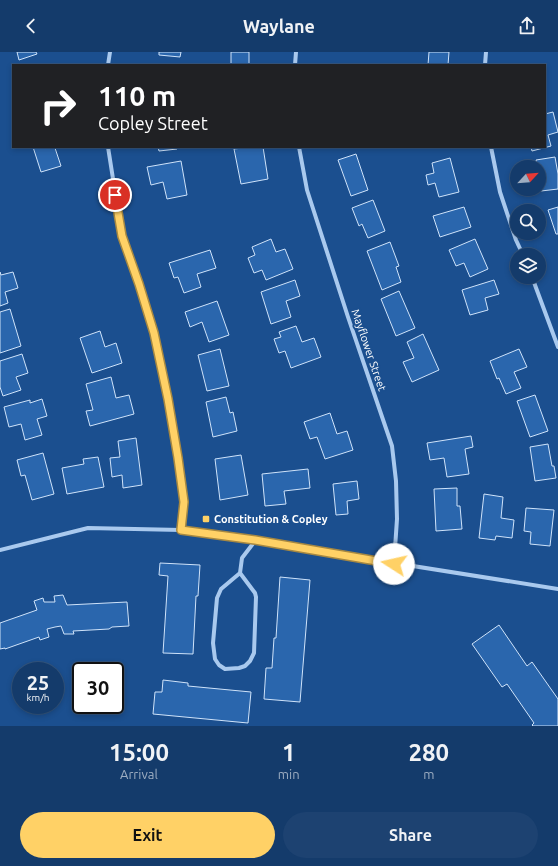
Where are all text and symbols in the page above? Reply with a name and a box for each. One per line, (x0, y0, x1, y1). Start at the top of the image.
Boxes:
icon: back (20, 15, 42, 37)
icon: share (516, 15, 538, 37)
text: Waylane (243, 16, 315, 36)
icon: right (32, 80, 84, 132)
text: 110 m (98, 80, 176, 111)
text: Copley Street (98, 113, 208, 133)
north arrow (510, 160, 546, 196)
map controls (510, 160, 546, 284)
pin (98, 178, 132, 212)
icon: arrive (104, 184, 126, 206)
button: search (510, 204, 546, 240)
button: layers (510, 248, 546, 284)
street label: Mayflower Street (349, 307, 389, 393)
place label: Constitution & Copley (214, 513, 328, 525)
marker: Constitution & Copley (201, 514, 211, 524)
position arrow (373, 543, 415, 585)
speed limit sign: 30 (72, 662, 124, 714)
text: 25 (27, 671, 49, 694)
text: km/h (26, 692, 50, 703)
text: 15:00 (109, 739, 169, 766)
text: 1 (282, 739, 295, 766)
text: 280 (409, 739, 449, 766)
text: Arrival (120, 767, 158, 781)
text: min (278, 767, 300, 781)
text: m (423, 767, 434, 781)
button: Exit (20, 812, 275, 858)
button: Share (283, 812, 538, 858)

